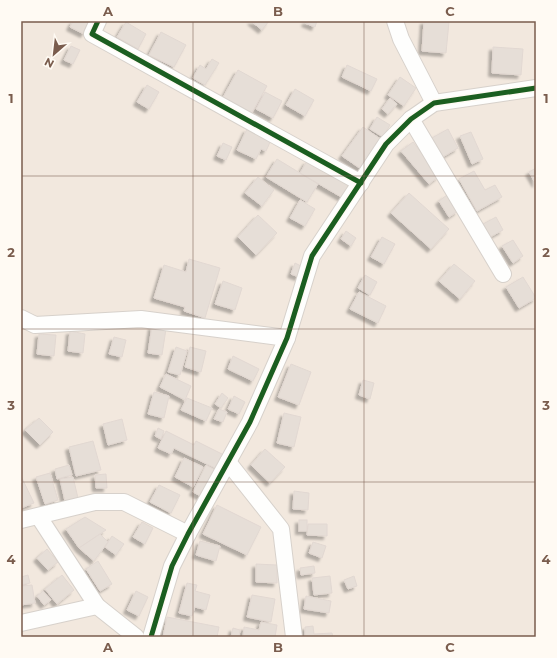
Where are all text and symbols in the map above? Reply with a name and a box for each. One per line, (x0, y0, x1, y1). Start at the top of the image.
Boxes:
text: A (102, 3, 114, 19)
text: B (273, 3, 283, 19)
text: C (445, 3, 455, 19)
north arrow (34, 34, 74, 74)
text: N (42, 55, 57, 71)
text: 1 (8, 90, 14, 106)
text: 1 (543, 90, 549, 106)
text: 2 (7, 244, 15, 260)
text: 2 (542, 244, 550, 260)
text: 3 (6, 397, 15, 413)
text: 3 (541, 397, 550, 413)
text: 4 (7, 551, 16, 567)
text: 4 (542, 551, 551, 567)
text: A (102, 639, 114, 655)
text: B (273, 639, 283, 655)
text: C (445, 639, 455, 655)

